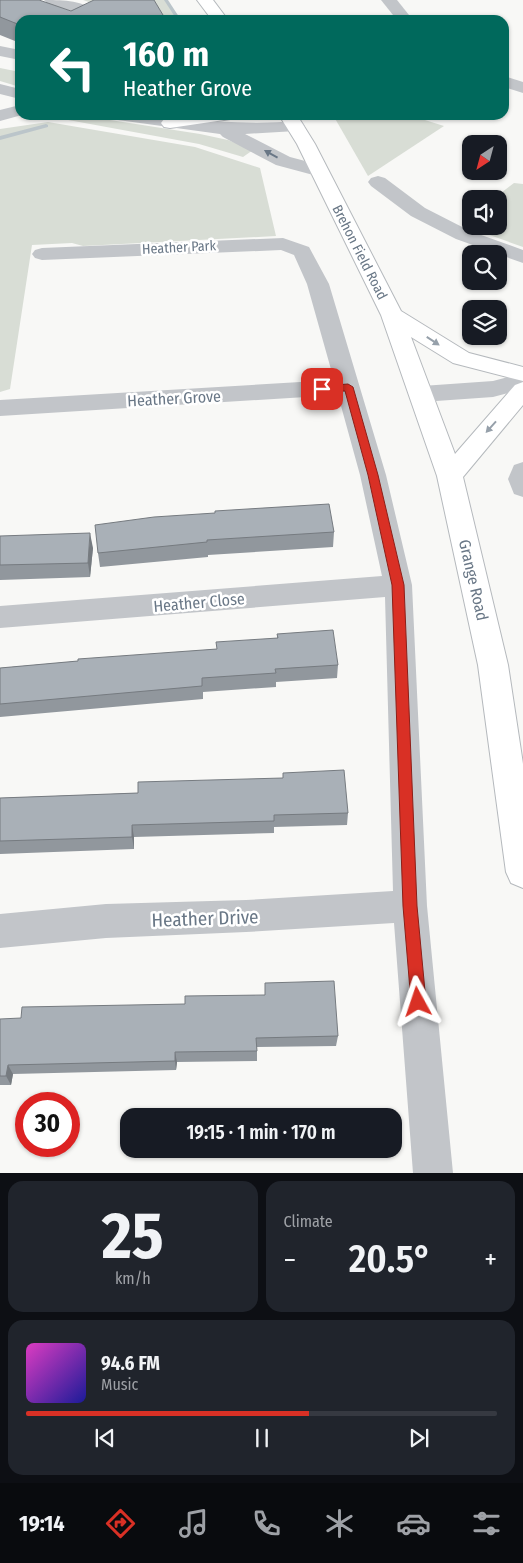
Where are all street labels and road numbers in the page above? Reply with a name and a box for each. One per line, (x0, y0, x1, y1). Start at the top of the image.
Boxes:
street label: Brehon Field Road (328, 202, 391, 302)
street label: Heather Park (142, 237, 217, 258)
street label: Heather Grove (127, 387, 221, 410)
street label: Grange Road (455, 538, 492, 623)
street label: Heather Close (153, 589, 246, 616)
street label: Heather Drive (151, 905, 259, 932)

